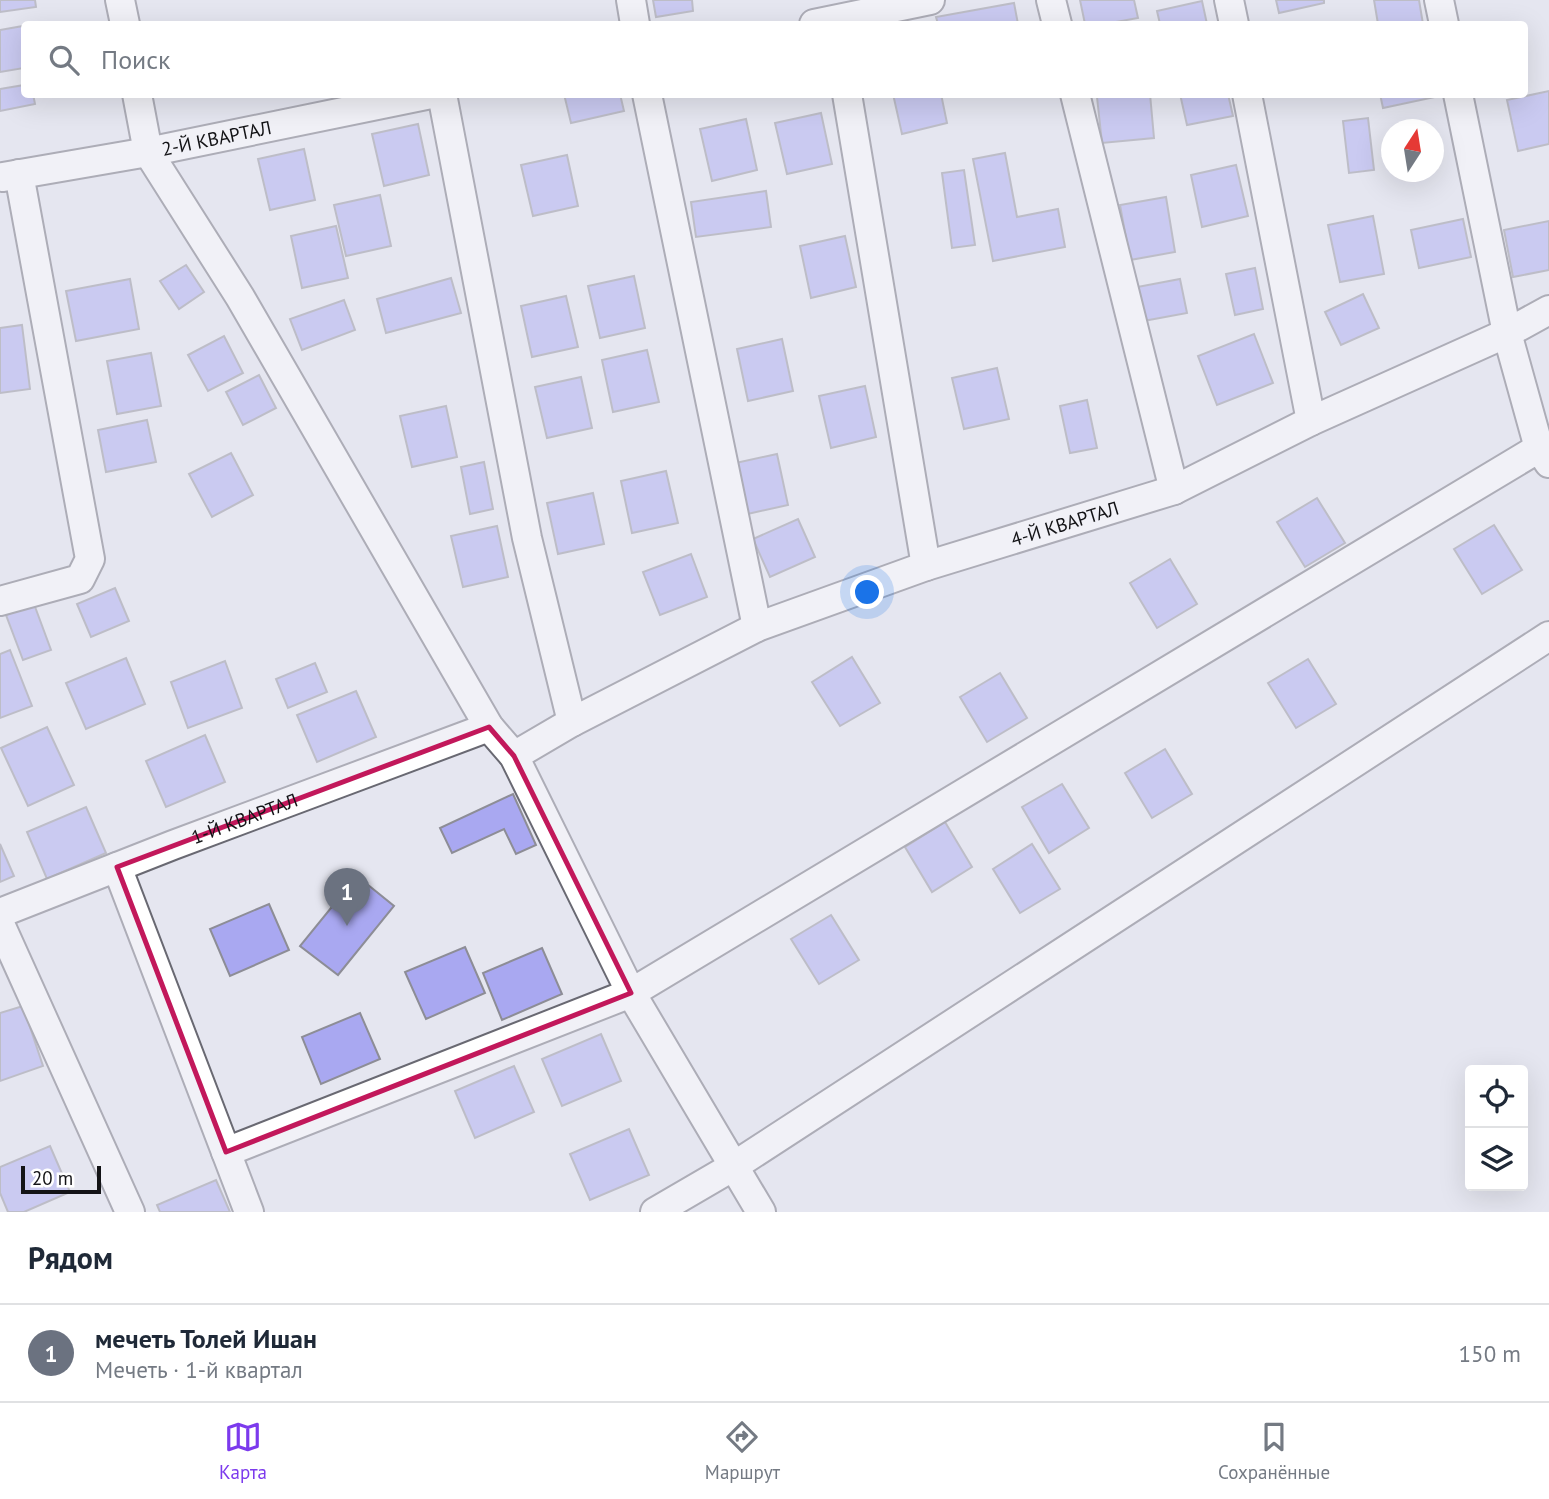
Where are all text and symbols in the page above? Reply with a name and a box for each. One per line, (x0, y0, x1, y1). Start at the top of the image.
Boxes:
search box (21, 21, 1528, 98)
icon: search (45, 41, 83, 79)
text: Поиск (101, 43, 170, 76)
street label: 2-Й КВАРТАЛ (159, 115, 273, 161)
north arrow (1381, 119, 1444, 182)
street label: 4-Й КВАРТАЛ (1008, 496, 1122, 551)
your location (850, 575, 884, 609)
street label: 1-Й КВАРТАЛ (188, 788, 301, 849)
pin: 1 (324, 868, 370, 926)
map controls (1465, 1065, 1528, 1191)
button: locate (1465, 1065, 1528, 1128)
button: layers (1465, 1128, 1528, 1191)
scale bar (21, 1163, 102, 1195)
text: 20 m (32, 1166, 73, 1190)
text: Рядом (28, 1238, 113, 1277)
text: мечеть Толей Ишан (95, 1322, 317, 1355)
text: 1 (44, 1339, 58, 1368)
text: 150 m (1459, 1339, 1521, 1368)
text: Мечеть · 1-й квартал (95, 1355, 303, 1384)
tab: Карта (219, 1418, 267, 1484)
tab: Маршрут (705, 1418, 780, 1484)
tab: Сохранённые (1218, 1418, 1330, 1484)

